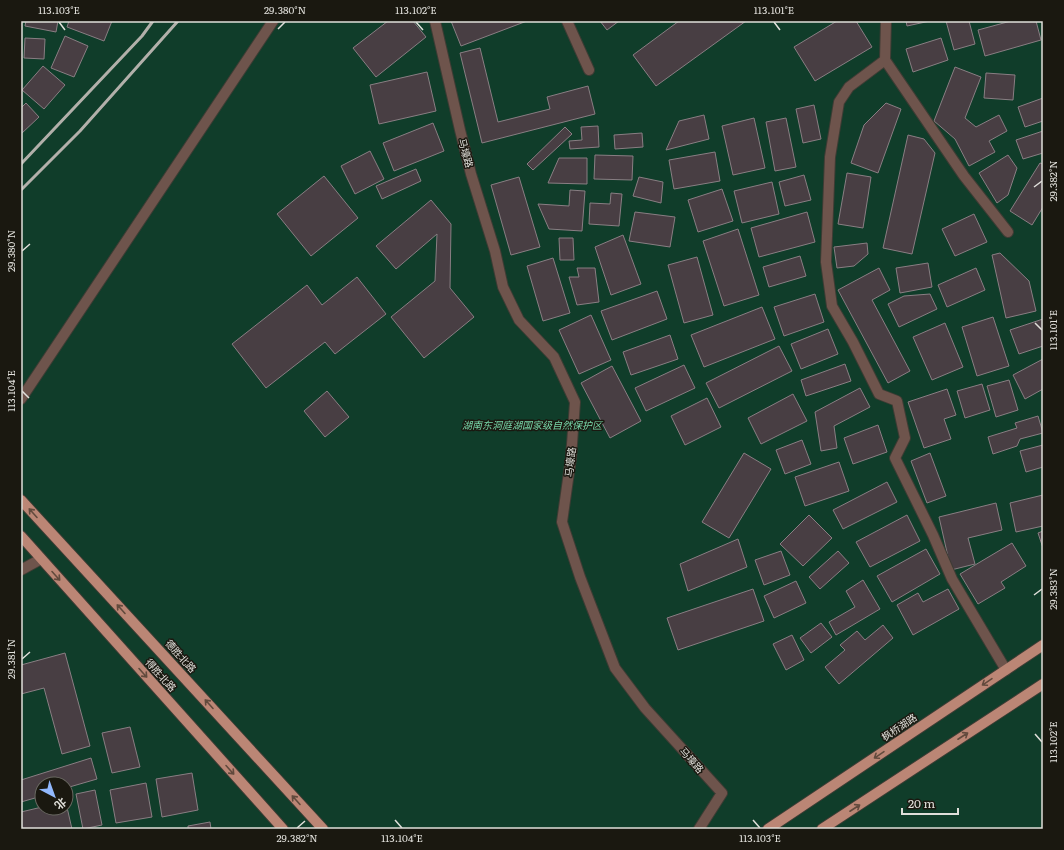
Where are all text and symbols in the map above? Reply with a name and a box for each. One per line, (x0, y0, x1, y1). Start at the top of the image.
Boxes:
text: 113.103°E (38, 2, 80, 17)
text: 29.380°N (264, 2, 306, 17)
text: 113.102°E (395, 2, 437, 17)
text: 113.101°E (754, 2, 794, 17)
street label: 马壕路 (455, 136, 478, 169)
text: 29.382°N (1045, 160, 1060, 202)
text: 29.380°N (3, 230, 18, 272)
text: 113.101°E (1045, 310, 1060, 350)
text: 113.104°E (3, 370, 18, 412)
park label: 湖南东洞庭湖国家级自然保护区 (462, 417, 604, 432)
street label: 马壕路 (560, 446, 579, 478)
one-way arrow (29, 508, 38, 518)
text: 29.383°N (1045, 568, 1060, 610)
one-way arrow (52, 571, 61, 581)
one-way arrow (117, 604, 126, 614)
street label: 德胜北路 (162, 636, 200, 676)
text: 29.381°N (3, 639, 18, 679)
street label: 得胜北路 (142, 655, 180, 695)
one-way arrow (138, 667, 147, 677)
one-way arrow (982, 678, 993, 686)
one-way arrow (204, 699, 213, 710)
street label: 枫桥湖路 (878, 709, 919, 744)
text: 113.102°E (1045, 721, 1060, 763)
one-way arrow (957, 732, 968, 740)
street label: 马壕路 (677, 743, 708, 776)
one-way arrow (874, 751, 885, 759)
one-way arrow (225, 764, 234, 775)
north arrow (34, 776, 74, 816)
scale bar (902, 790, 958, 816)
text: 20 m (908, 794, 935, 812)
text: 北 (52, 795, 71, 814)
one-way arrow (292, 795, 301, 805)
one-way arrow (849, 803, 860, 812)
text: 29.382°N (276, 830, 318, 845)
text: 113.104°E (381, 830, 423, 845)
text: 113.103°E (739, 830, 781, 845)

